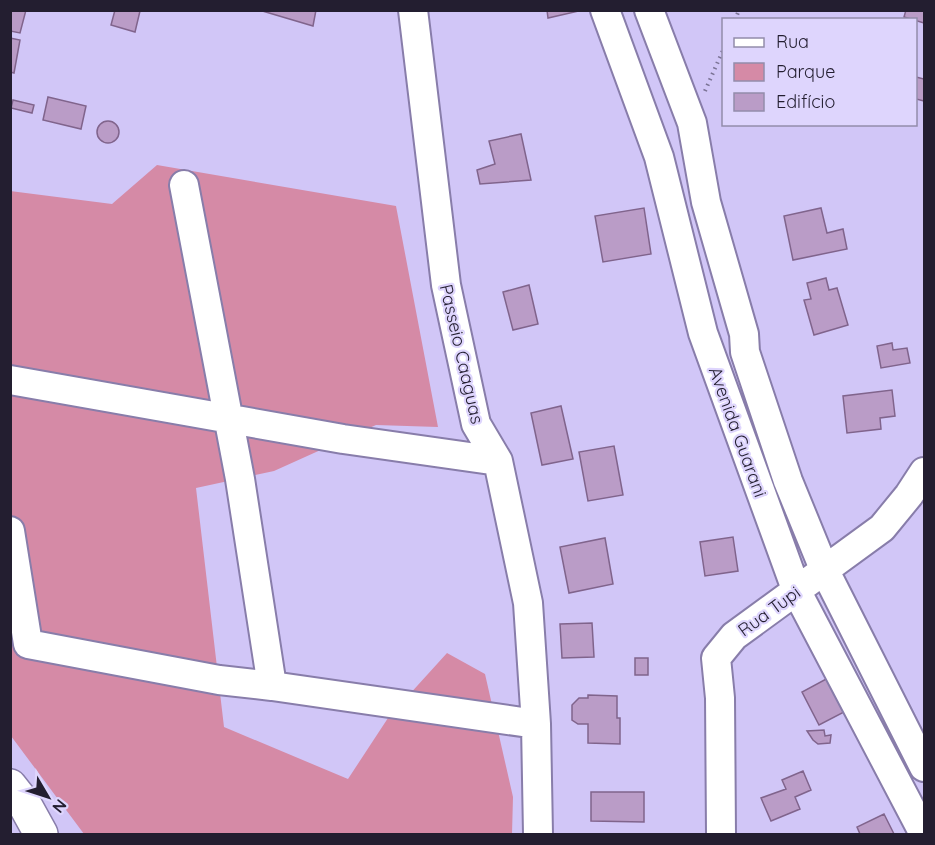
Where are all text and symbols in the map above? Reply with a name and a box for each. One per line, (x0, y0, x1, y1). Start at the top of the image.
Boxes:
legend (722, 18, 917, 126)
text: Rua (776, 30, 809, 53)
text: Parque (776, 60, 835, 83)
text: Edifício (776, 90, 835, 113)
street label: Passeio Caaguas (435, 282, 489, 426)
street label: Avenida Guarani (704, 364, 772, 500)
street label: Rua Tupi (733, 581, 805, 641)
north arrow (18, 767, 78, 827)
text: N (48, 796, 71, 817)

